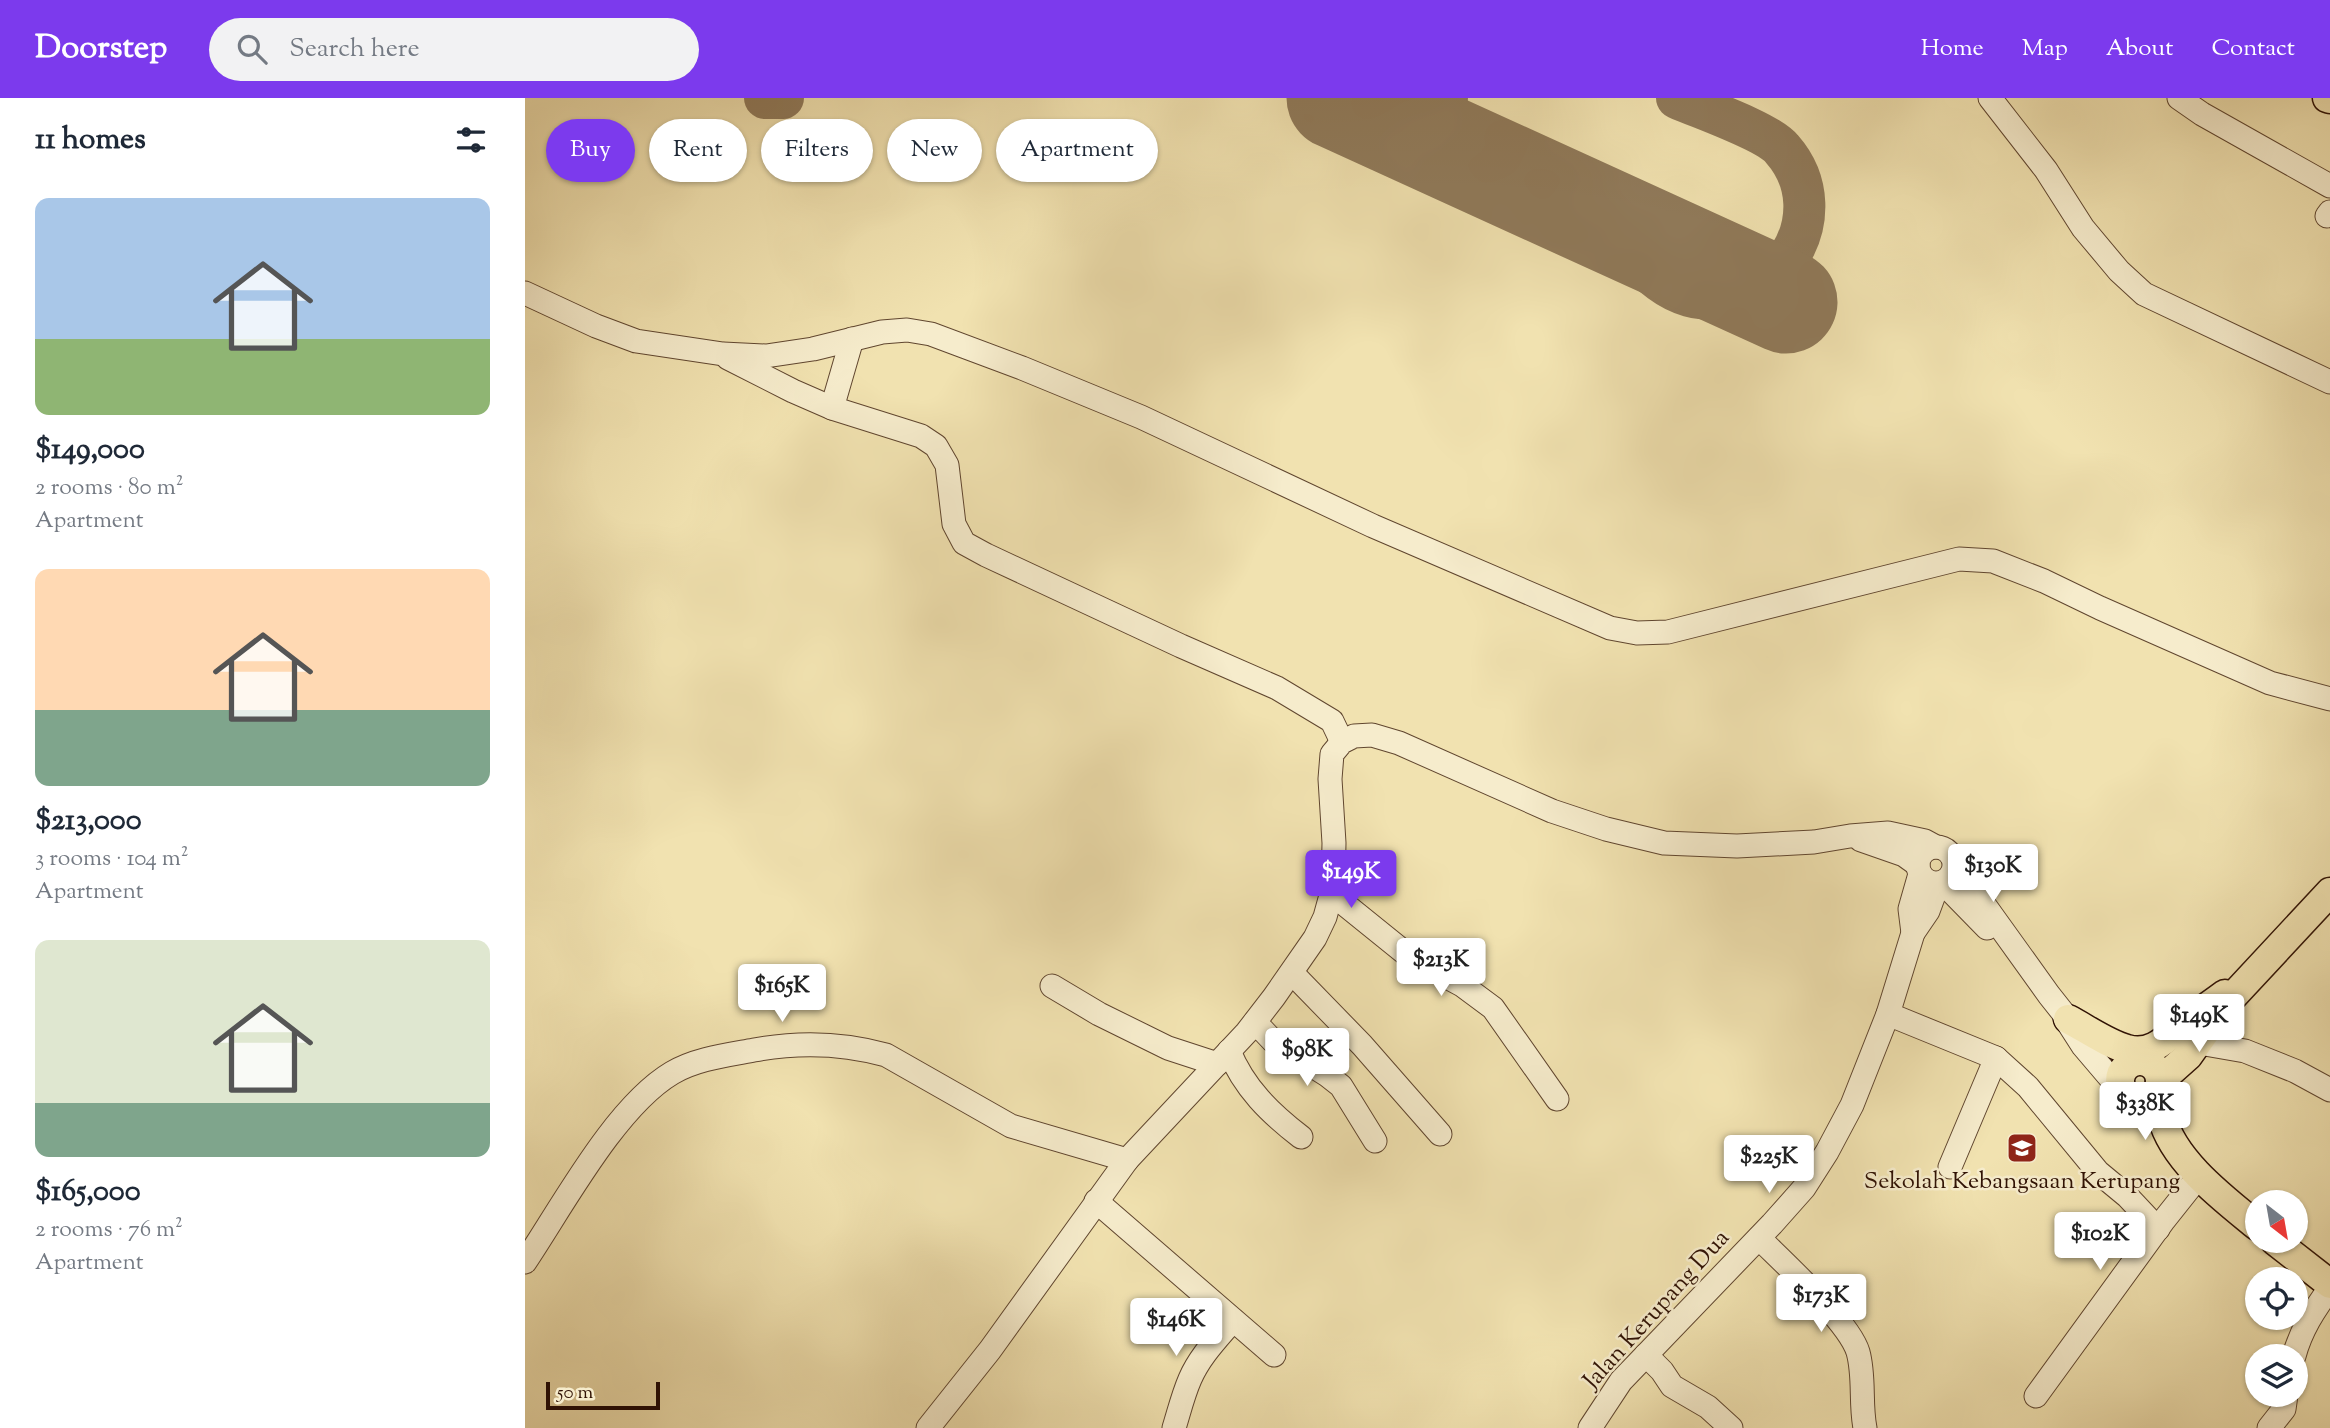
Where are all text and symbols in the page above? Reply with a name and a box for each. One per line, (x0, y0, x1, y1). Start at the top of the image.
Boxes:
search box (209, 18, 699, 81)
text: Doorstep (35, 25, 167, 73)
icon: search (233, 30, 271, 68)
text: Search here (289, 31, 420, 68)
text: Home (1921, 32, 1984, 66)
text: Map (2022, 32, 2068, 66)
text: About (2106, 32, 2173, 66)
text: Contact (2211, 32, 2295, 66)
text: 11 homes (35, 119, 146, 162)
chip: Buy (546, 119, 635, 182)
chip: Rent (649, 119, 747, 182)
chip: Filters (761, 119, 873, 182)
chip: New (887, 119, 982, 182)
chip: Apartment (996, 119, 1158, 182)
icon: filters (452, 121, 490, 159)
icon: home (200, 243, 326, 369)
text: $149,000 (35, 429, 145, 472)
text: 2 rooms · 80 m² (35, 472, 183, 505)
text: Apartment (35, 505, 144, 538)
icon: home (200, 614, 326, 740)
text: $213,000 (35, 800, 142, 843)
text: 3 rooms · 104 m² (35, 843, 189, 876)
pin: $130K (1944, 844, 2042, 904)
pin: $149K (1302, 850, 1400, 910)
text: $130K (1964, 850, 2022, 883)
text: $149K (1321, 856, 1381, 889)
text: Apartment (35, 876, 144, 909)
pin: $213K (1392, 939, 1490, 998)
text: $213K (1413, 944, 1469, 977)
pin: $165K (733, 964, 831, 1024)
text: $165K (754, 970, 810, 1003)
icon: home (200, 985, 326, 1111)
pin: $149K (2150, 995, 2248, 1054)
text: $149K (2169, 1000, 2229, 1033)
pin: $98K (1266, 1028, 1348, 1088)
text: $98K (1281, 1034, 1333, 1067)
pin: $338K (2096, 1082, 2194, 1142)
text: $338K (2116, 1088, 2175, 1121)
school or university icon: Sekolah Kebangsaan Kerupang (2005, 1131, 2039, 1165)
pin: $225K (1720, 1136, 1818, 1195)
text: $225K (1740, 1141, 1798, 1174)
place label: Sekolah Kebangsaan Kerupang (1864, 1165, 2180, 1199)
text: $165,000 (35, 1171, 141, 1214)
north arrow (2245, 1190, 2308, 1253)
map controls (2245, 1190, 2308, 1407)
pin: $102K (2051, 1212, 2149, 1272)
text: 2 rooms · 76 m² (35, 1214, 183, 1247)
text: $102K (2070, 1218, 2130, 1251)
street label: Jalan Kerupang Dua (1575, 1223, 1738, 1399)
text: Apartment (35, 1247, 144, 1280)
button: locate (2245, 1267, 2308, 1330)
pin: $173K (1772, 1274, 1870, 1334)
text: $173K (1792, 1280, 1850, 1313)
pin: $146K (1127, 1298, 1225, 1358)
text: $146K (1146, 1304, 1206, 1337)
button: layers (2245, 1344, 2308, 1407)
scale bar (546, 1379, 660, 1411)
text: 50 m (557, 1380, 593, 1407)

